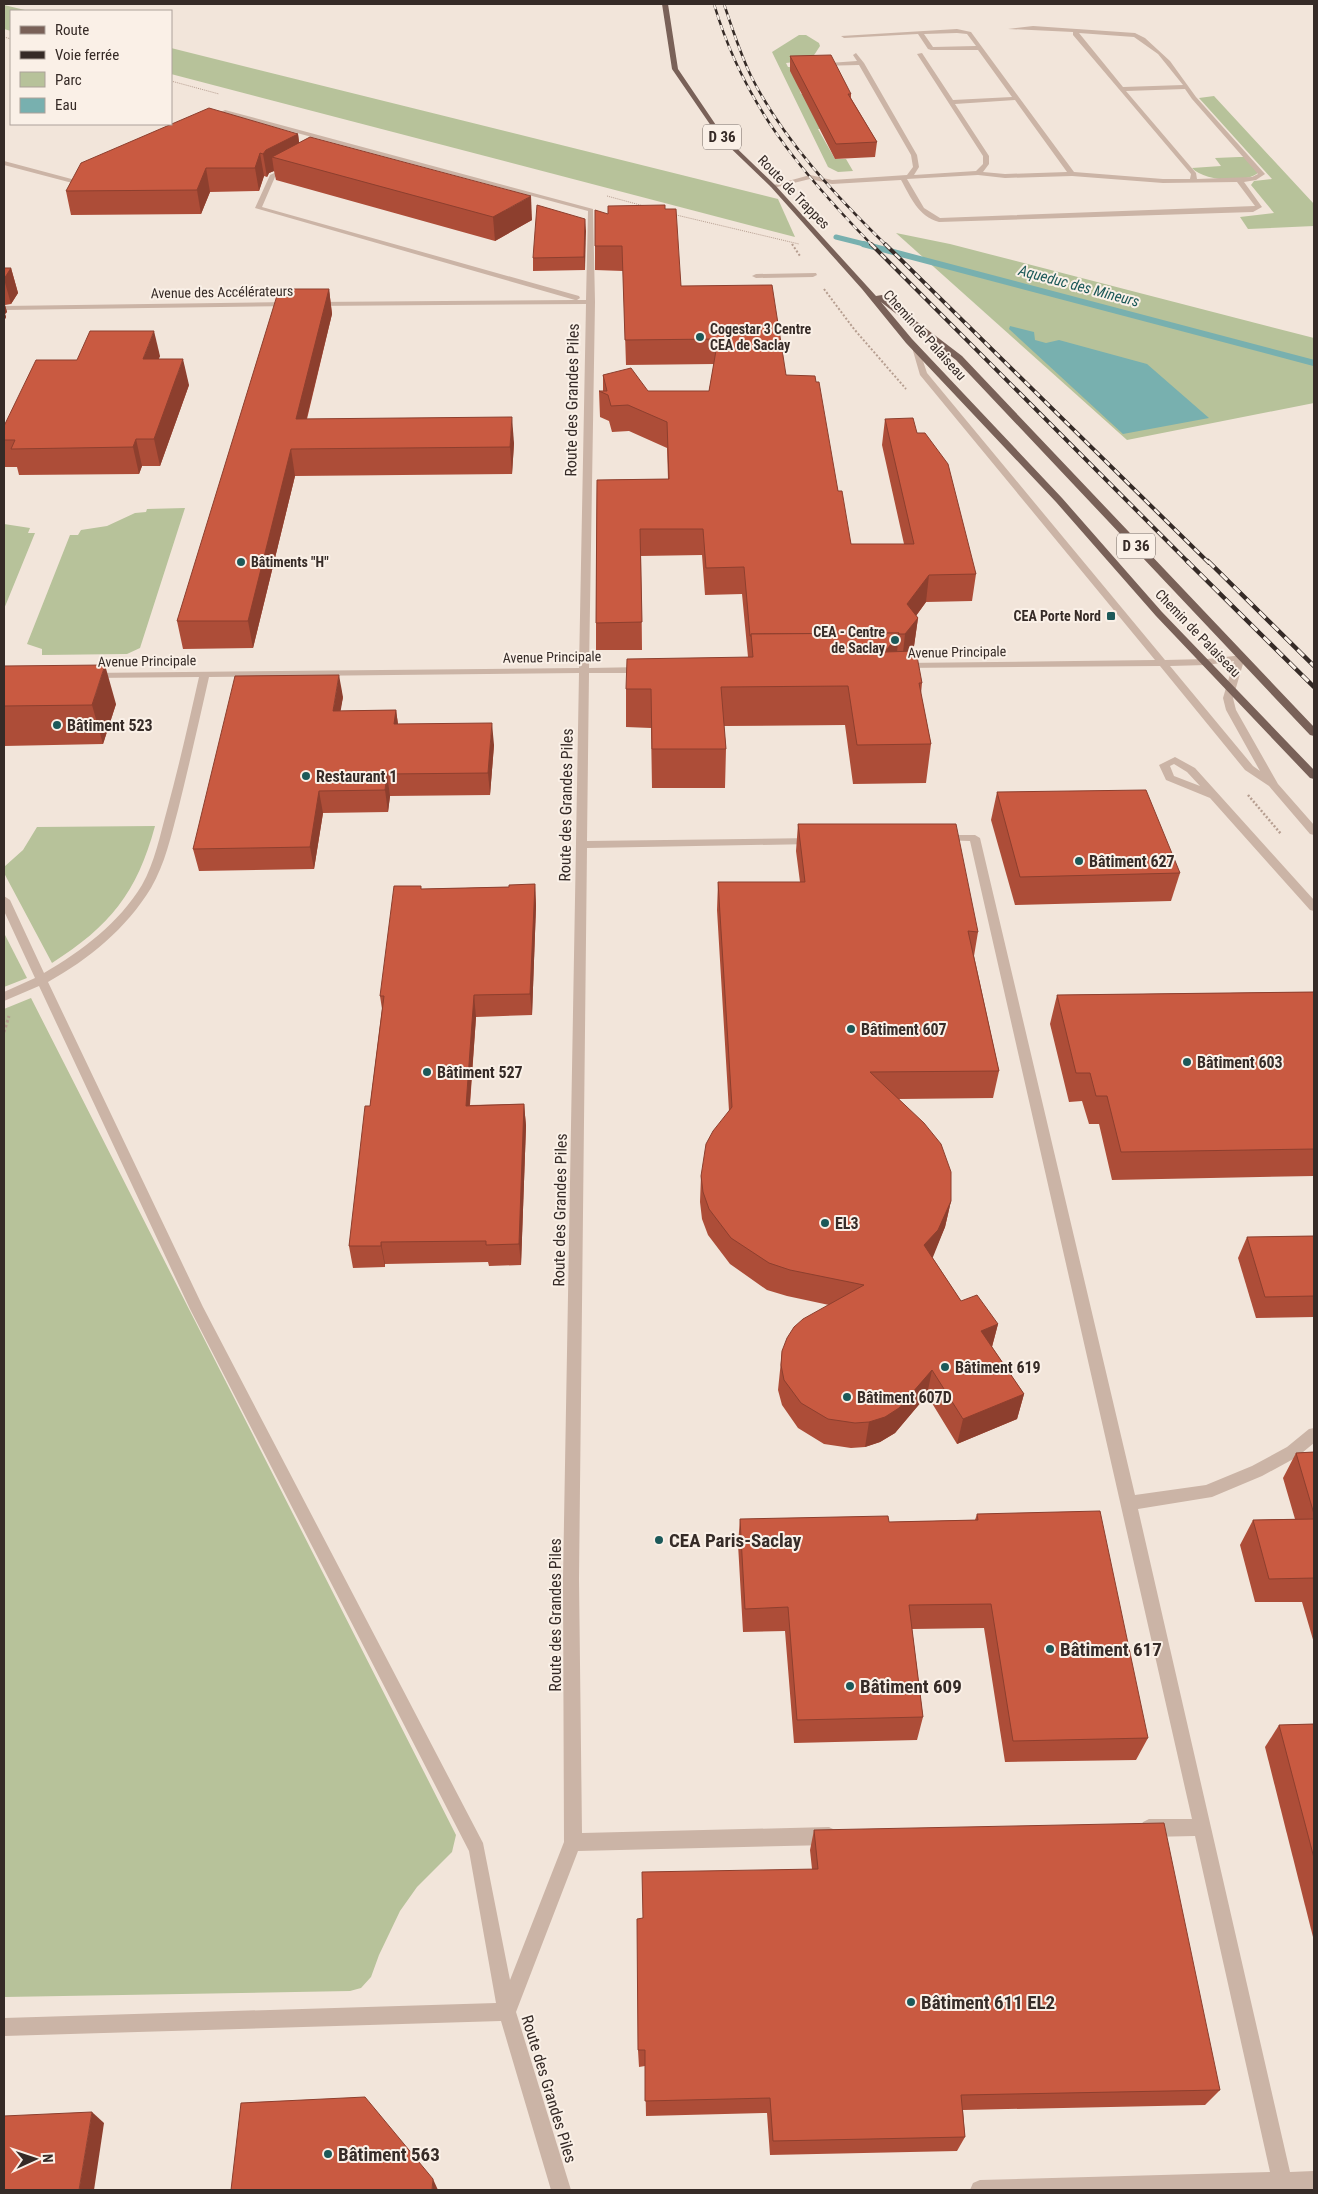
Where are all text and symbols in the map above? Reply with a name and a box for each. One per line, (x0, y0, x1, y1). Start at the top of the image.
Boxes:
legend (10, 10, 172, 125)
text: Route (55, 21, 89, 39)
text: Voie ferrée (55, 46, 119, 64)
text: Parc (55, 71, 82, 89)
text: Eau (55, 96, 77, 114)
road number: D 36 (703, 124, 741, 150)
street label: Route de Trappes (755, 152, 833, 232)
water label: Aqueduc des Mineurs (1016, 261, 1142, 311)
street label: Avenue des Accélérateurs (150, 283, 294, 301)
street label: Chemin de Palaiseau (880, 287, 970, 383)
place label: Cogestar 3 Centre CEA de Saclay (710, 321, 811, 353)
street label: Route des Grandes Piles (561, 323, 583, 477)
marker: Cogestar 3 Centre CEA de Saclay (694, 331, 706, 343)
road number: D 36 (1117, 534, 1155, 558)
place label: Bâtiments "H" (251, 554, 329, 570)
marker: Bâtiments "H" (235, 556, 247, 568)
street label: Chemin de Palaiseau (1152, 586, 1244, 680)
place label: CEA Porte Nord (1014, 608, 1101, 624)
marker: CEA Porte Nord (1105, 610, 1117, 622)
place label: CEA - Centre de Saclay (813, 624, 886, 656)
marker: CEA - Centre de Saclay (889, 634, 901, 646)
street label: Avenue Principale (908, 643, 1007, 661)
street label: Avenue Principale (503, 648, 602, 666)
street label: Avenue Principale (98, 652, 197, 670)
place label: Bâtiment 523 (67, 716, 153, 735)
marker: Bâtiment 523 (51, 719, 63, 731)
street label: Route des Grandes Piles (555, 728, 577, 882)
place label: Restaurant 1 (316, 767, 397, 786)
marker: Restaurant 1 (300, 770, 312, 782)
place label: Bâtiment 627 (1089, 852, 1175, 871)
marker: Bâtiment 627 (1073, 855, 1085, 867)
place label: Bâtiment 607 (861, 1020, 947, 1039)
marker: Bâtiment 607 (845, 1023, 857, 1035)
place label: Bâtiment 603 (1197, 1053, 1283, 1072)
marker: Bâtiment 603 (1181, 1056, 1193, 1068)
place label: Bâtiment 527 (437, 1063, 523, 1082)
marker: Bâtiment 527 (421, 1066, 433, 1078)
street label: Route des Grandes Piles (549, 1133, 571, 1287)
place label: EL3 (835, 1214, 859, 1233)
marker: EL3 (819, 1217, 831, 1229)
place label: Bâtiment 619 (955, 1358, 1041, 1377)
marker: Bâtiment 619 (939, 1361, 951, 1373)
place label: Bâtiment 607D (857, 1388, 952, 1407)
marker: Bâtiment 607D (841, 1391, 853, 1403)
place label: CEA Paris-Saclay (669, 1529, 802, 1552)
marker: CEA Paris-Saclay (653, 1534, 665, 1546)
street label: Route des Grandes Piles (546, 1538, 565, 1692)
place label: Bâtiment 617 (1060, 1638, 1162, 1661)
marker: Bâtiment 617 (1044, 1643, 1056, 1655)
place label: Bâtiment 609 (860, 1675, 962, 1698)
marker: Bâtiment 609 (844, 1680, 856, 1692)
place label: Bâtiment 611 EL2 (921, 1991, 1055, 2014)
marker: Bâtiment 611 EL2 (905, 1996, 917, 2008)
street label: Route des Grandes Piles (517, 2013, 581, 2165)
north arrow (10, 2134, 60, 2184)
place label: Bâtiment 563 (338, 2143, 440, 2166)
marker: Bâtiment 563 (322, 2148, 334, 2160)
text: N (40, 2154, 56, 2163)

